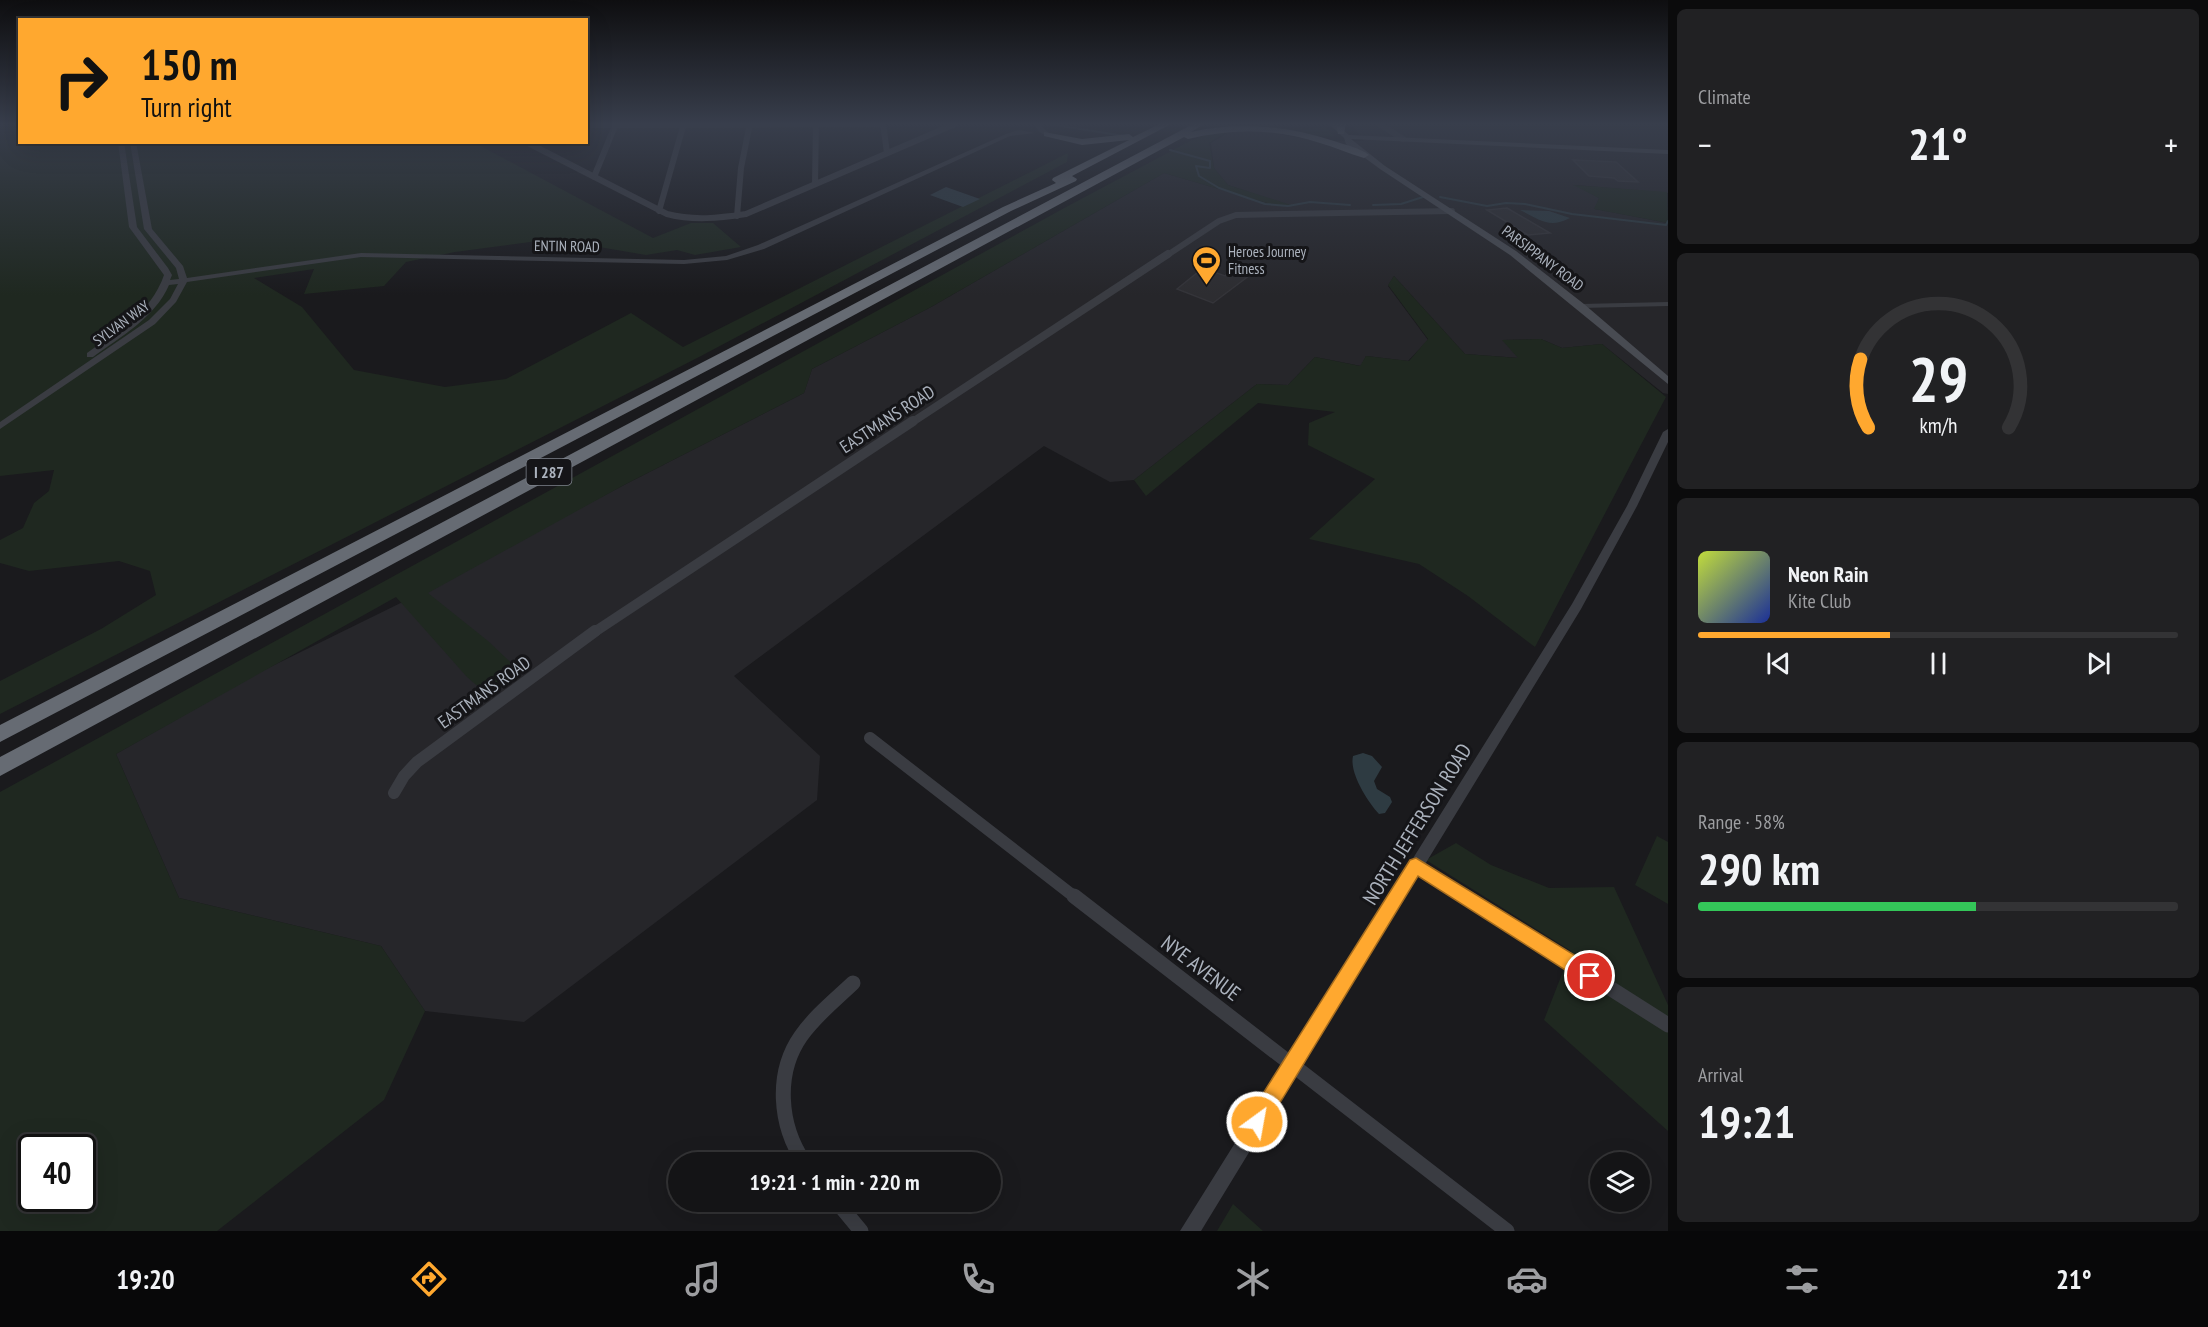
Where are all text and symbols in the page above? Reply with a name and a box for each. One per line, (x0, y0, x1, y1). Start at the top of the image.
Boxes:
text: 150 m (141, 37, 238, 92)
icon: right (42, 42, 120, 120)
text: Climate (1698, 84, 1751, 110)
text: Turn right (141, 90, 232, 124)
text: 21° (1908, 114, 1968, 172)
text: − (1698, 123, 1712, 166)
text: + (2164, 123, 2178, 166)
street label: PARSIPPANY ROAD (1498, 221, 1588, 295)
street label: ENTIN ROAD (534, 236, 600, 256)
place label: Heroes Journey Fitness (1228, 242, 1307, 278)
sports icon: Heroes Journey Fitness (1191, 244, 1223, 286)
street label: SYLVAN WAY (89, 296, 153, 350)
text: 29 (1908, 338, 1968, 419)
street label: EASTMANS ROAD (835, 380, 939, 458)
text: km/h (1919, 412, 1957, 440)
road number: I 287 (526, 459, 572, 485)
text: Neon Rain (1788, 560, 1868, 588)
text: Kite Club (1788, 588, 1851, 614)
icon: previous (1762, 647, 1795, 680)
icon: pause (1922, 647, 1955, 680)
icon: next (2082, 647, 2115, 680)
street label: EASTMANS ROAD (433, 651, 535, 733)
street label: NORTH JEFFERSON ROAD (1356, 738, 1478, 910)
text: Range · 58% (1698, 809, 1785, 835)
text: 290 km (1698, 839, 1820, 897)
street label: NYE AVENUE (1156, 929, 1246, 1007)
pin (1564, 950, 1615, 1001)
icon: arrive (1573, 959, 1606, 992)
text: Arrival (1698, 1062, 1743, 1088)
position arrow (1225, 1090, 1289, 1154)
text: 19:21 (1698, 1092, 1795, 1150)
speed limit sign: 40 (18, 1134, 96, 1212)
map controls (1590, 1152, 1650, 1212)
button: layers (1590, 1152, 1650, 1212)
text: 19:21 · 1 min · 220 m (749, 1168, 920, 1196)
icon: directions (408, 1258, 450, 1300)
icon: music (682, 1258, 724, 1300)
icon: phone (957, 1258, 999, 1300)
icon: climate (1232, 1258, 1274, 1300)
icon: car (1506, 1258, 1548, 1300)
icon: filters (1781, 1258, 1823, 1300)
text: 19:20 (116, 1262, 175, 1296)
text: 21° (2056, 1262, 2092, 1296)

